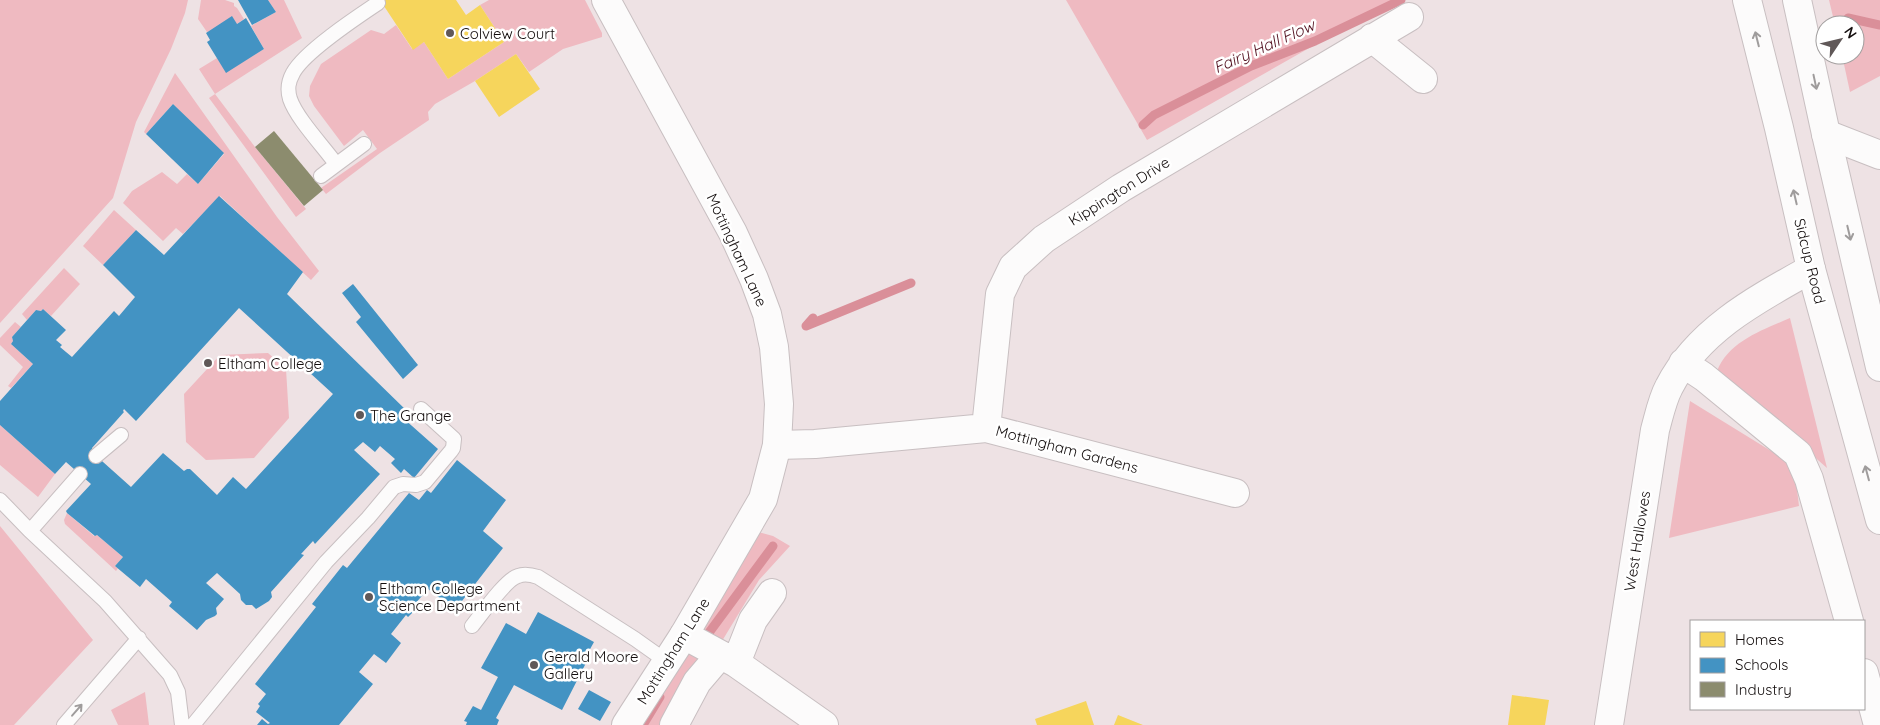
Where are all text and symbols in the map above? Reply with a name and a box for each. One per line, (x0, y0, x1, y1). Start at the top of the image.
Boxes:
water label: Fairy Hall Flow (1210, 14, 1320, 77)
north arrow (1815, 15, 1865, 65)
text: N (1840, 23, 1861, 42)
place label: Colview Court (460, 24, 555, 43)
marker: Colview Court (444, 27, 456, 39)
one-way arrow (1751, 32, 1761, 48)
one-way arrow (1810, 74, 1820, 90)
street label: Kippington Drive (1065, 152, 1173, 230)
street label: Mottingham Lane (703, 190, 771, 310)
one-way arrow (1789, 190, 1799, 206)
street label: Sidcup Road (1790, 216, 1830, 306)
one-way arrow (1845, 225, 1854, 241)
place label: Eltham College (218, 354, 322, 373)
marker: Eltham College (202, 357, 214, 369)
place label: The Grange (370, 406, 451, 425)
marker: The Grange (354, 409, 366, 421)
street label: Mottingham Gardens (994, 421, 1140, 477)
one-way arrow (1862, 465, 1871, 481)
street label: West Hallowes (1620, 489, 1654, 593)
place label: Eltham College Science Department (379, 579, 520, 615)
marker: Eltham College Science Department (363, 591, 375, 603)
street label: Mottingham Lane (632, 594, 714, 708)
legend (1690, 620, 1865, 710)
text: Homes (1735, 630, 1784, 649)
place label: Gerald Moore Gallery (544, 647, 639, 683)
text: Schools (1735, 655, 1788, 674)
marker: Gerald Moore Gallery (528, 659, 540, 671)
text: Industry (1735, 680, 1792, 699)
one-way arrow (71, 703, 83, 716)

